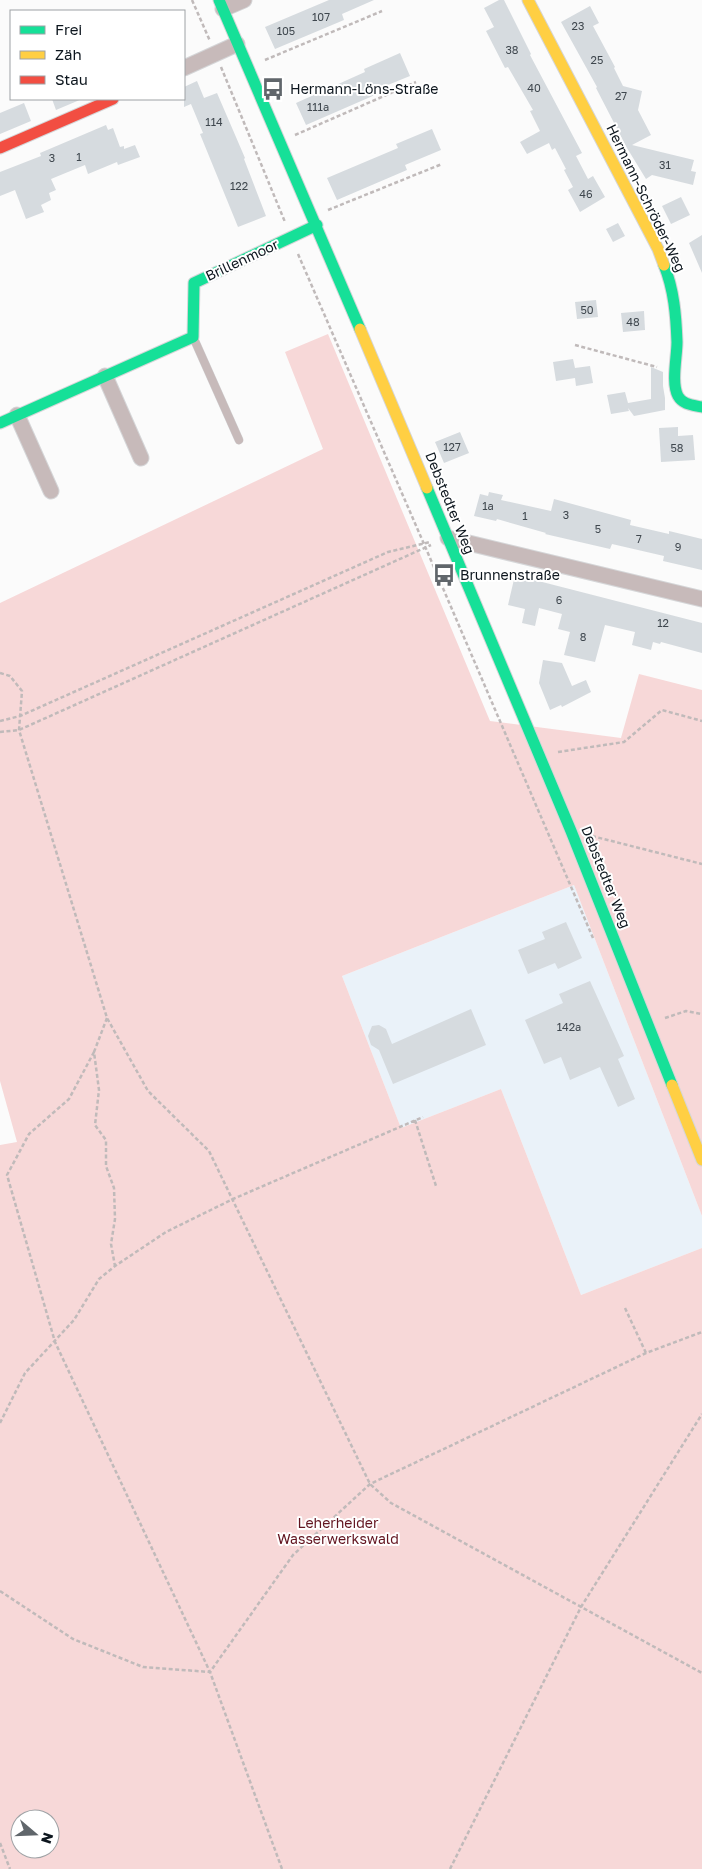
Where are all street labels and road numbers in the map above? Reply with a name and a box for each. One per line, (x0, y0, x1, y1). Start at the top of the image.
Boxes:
street label: Hermann-Schröder-Weg (603, 121, 690, 274)
street label: Brillenmoor (202, 235, 282, 284)
street label: Debstedter Weg (422, 449, 479, 556)
street label: Debstedter Weg (578, 823, 635, 930)

